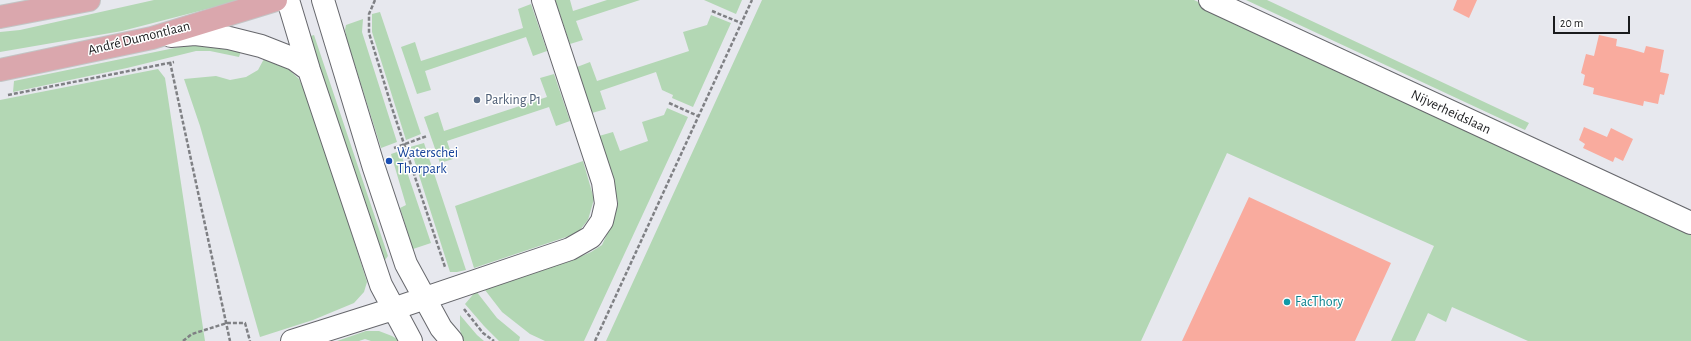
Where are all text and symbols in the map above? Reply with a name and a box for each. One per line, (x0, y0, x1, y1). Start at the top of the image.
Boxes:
scale bar (1555, 8, 1632, 34)
street label: André Dumontlaan (86, 17, 192, 59)
text: 20 m (1560, 17, 1583, 29)
street label: Nijverheidslaan (1408, 86, 1494, 138)
place label: Parking P1 (485, 92, 541, 108)
marker: Parking P1 (472, 95, 482, 105)
place label: Waterschei Thorpark (397, 145, 458, 178)
marker: Waterschei Thorpark (384, 156, 394, 166)
place label: FacThory (1295, 294, 1343, 310)
marker: FacThory (1282, 297, 1292, 307)

